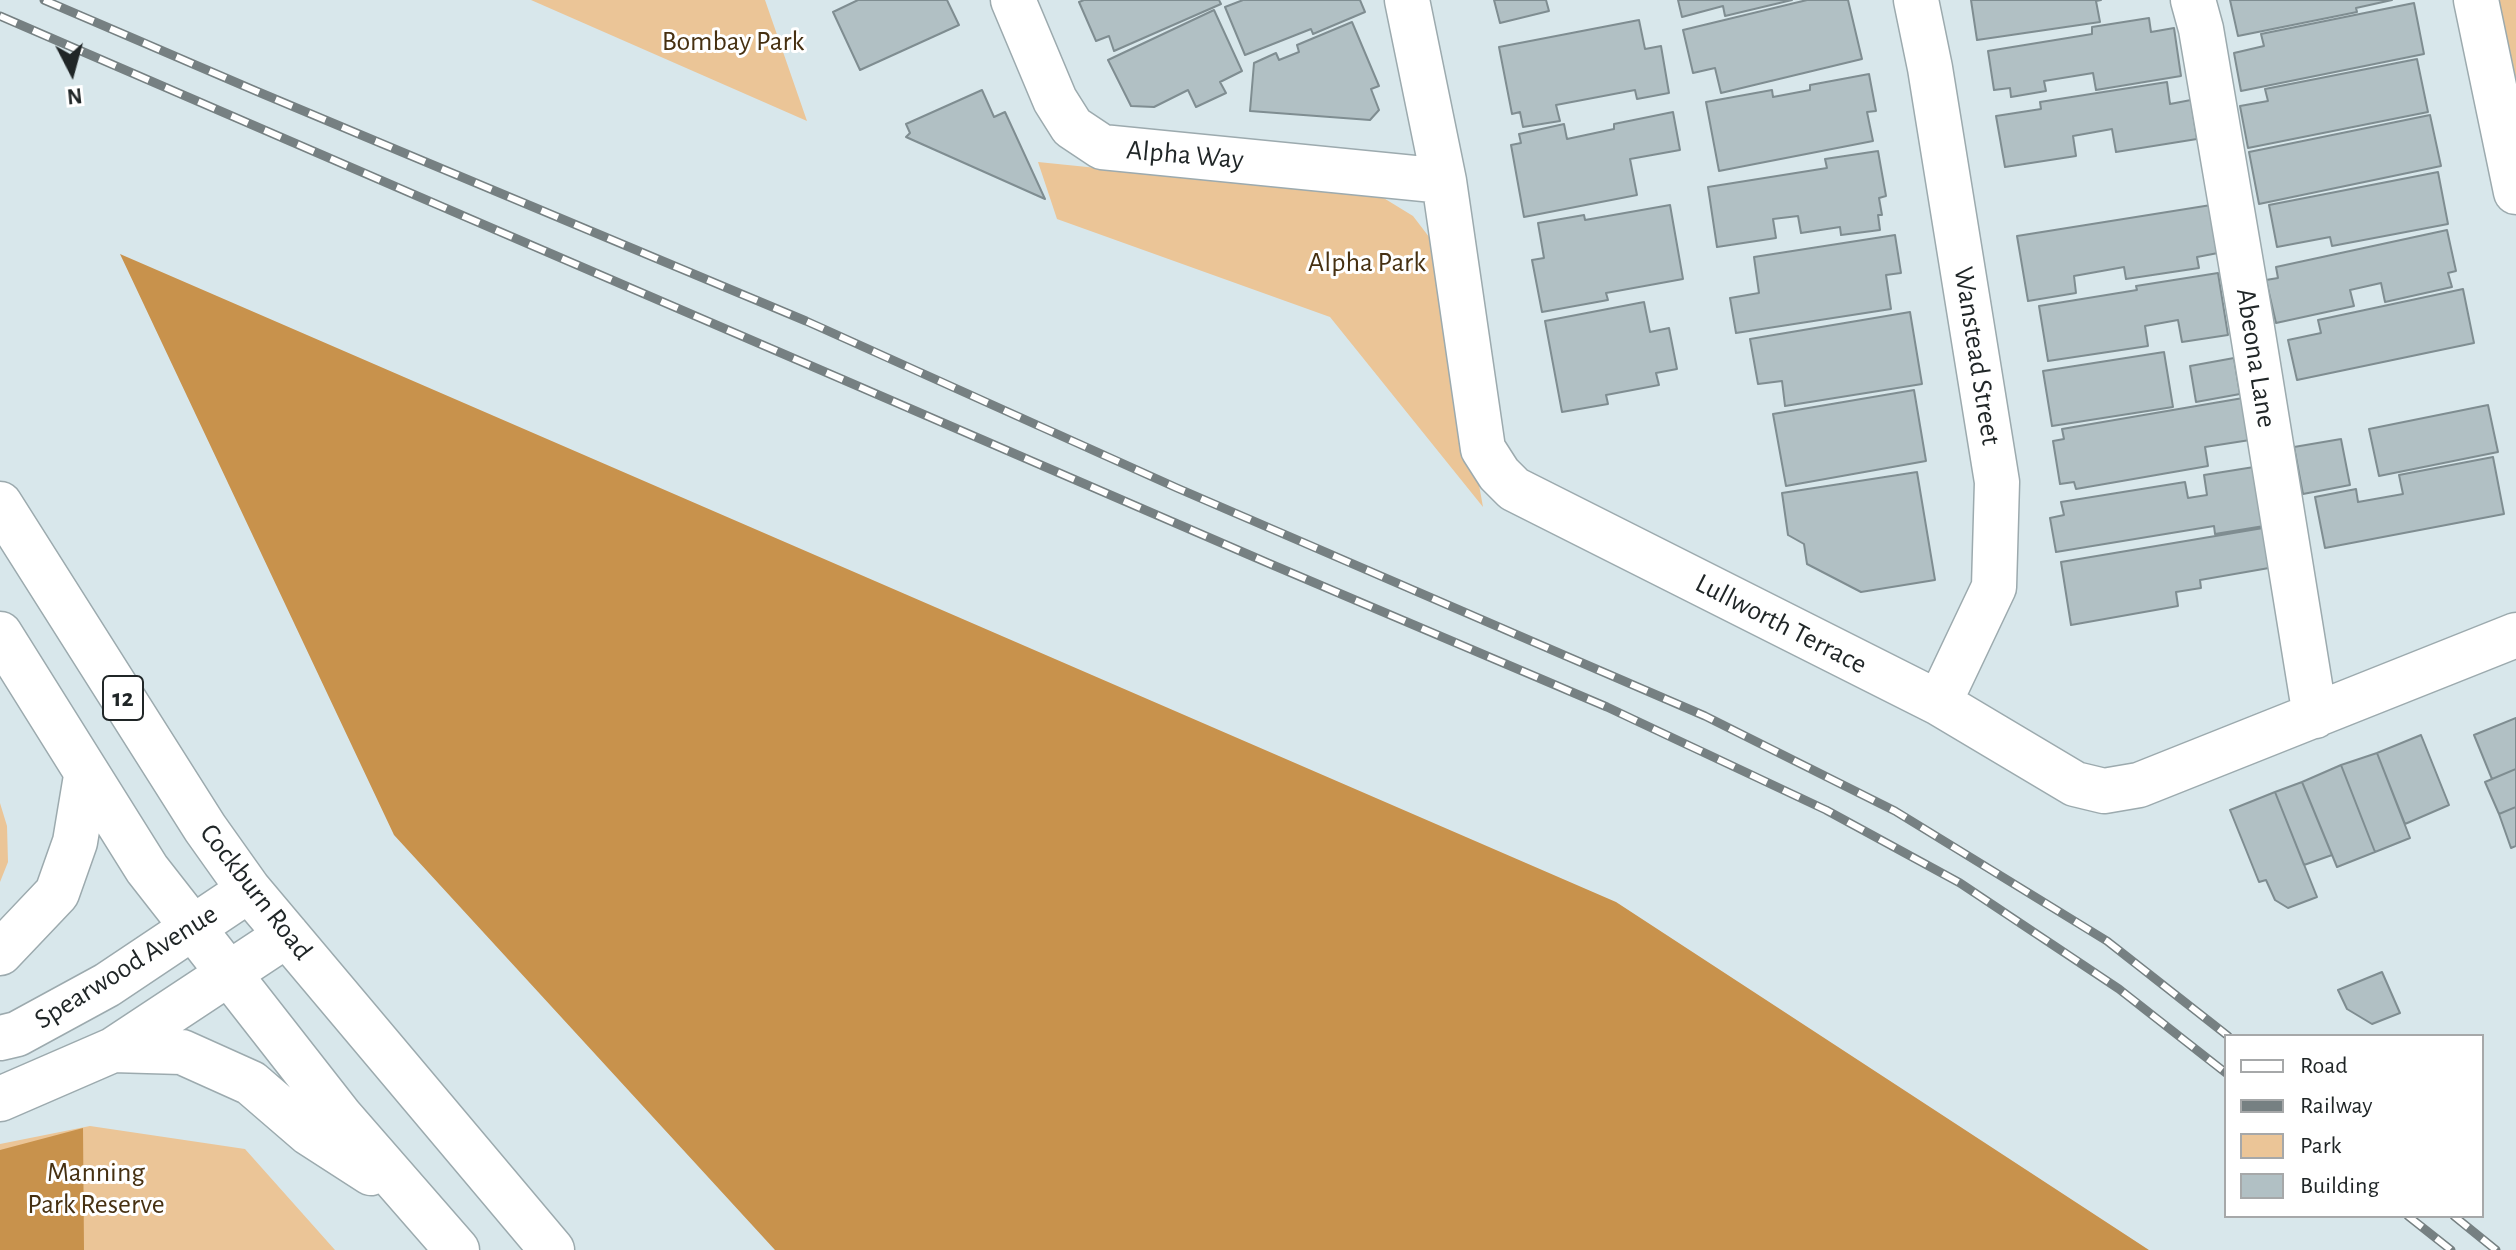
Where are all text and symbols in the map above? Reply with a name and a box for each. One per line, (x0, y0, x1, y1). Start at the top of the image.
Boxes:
park label: Bombay Park (662, 25, 804, 59)
north arrow (32, 32, 112, 112)
text: N (66, 84, 83, 108)
street label: Alpha Way (1125, 133, 1245, 177)
park label: Alpha Park (1308, 246, 1426, 280)
street label: Wanstead Street (1946, 264, 2008, 448)
street label: Abeona Lane (2228, 286, 2284, 430)
street label: Lullworth Terrace (1690, 566, 1872, 682)
road number: 12 (103, 676, 143, 720)
street label: Cockburn Road (192, 817, 320, 967)
street label: Spearwood Avenue (28, 897, 224, 1037)
legend (2224, 1034, 2484, 1218)
text: Road (2300, 1054, 2348, 1078)
text: Railway (2300, 1094, 2372, 1118)
text: Park (2300, 1134, 2341, 1158)
park label: Manning Park Reserve (27, 1156, 165, 1222)
text: Building (2300, 1174, 2379, 1198)

